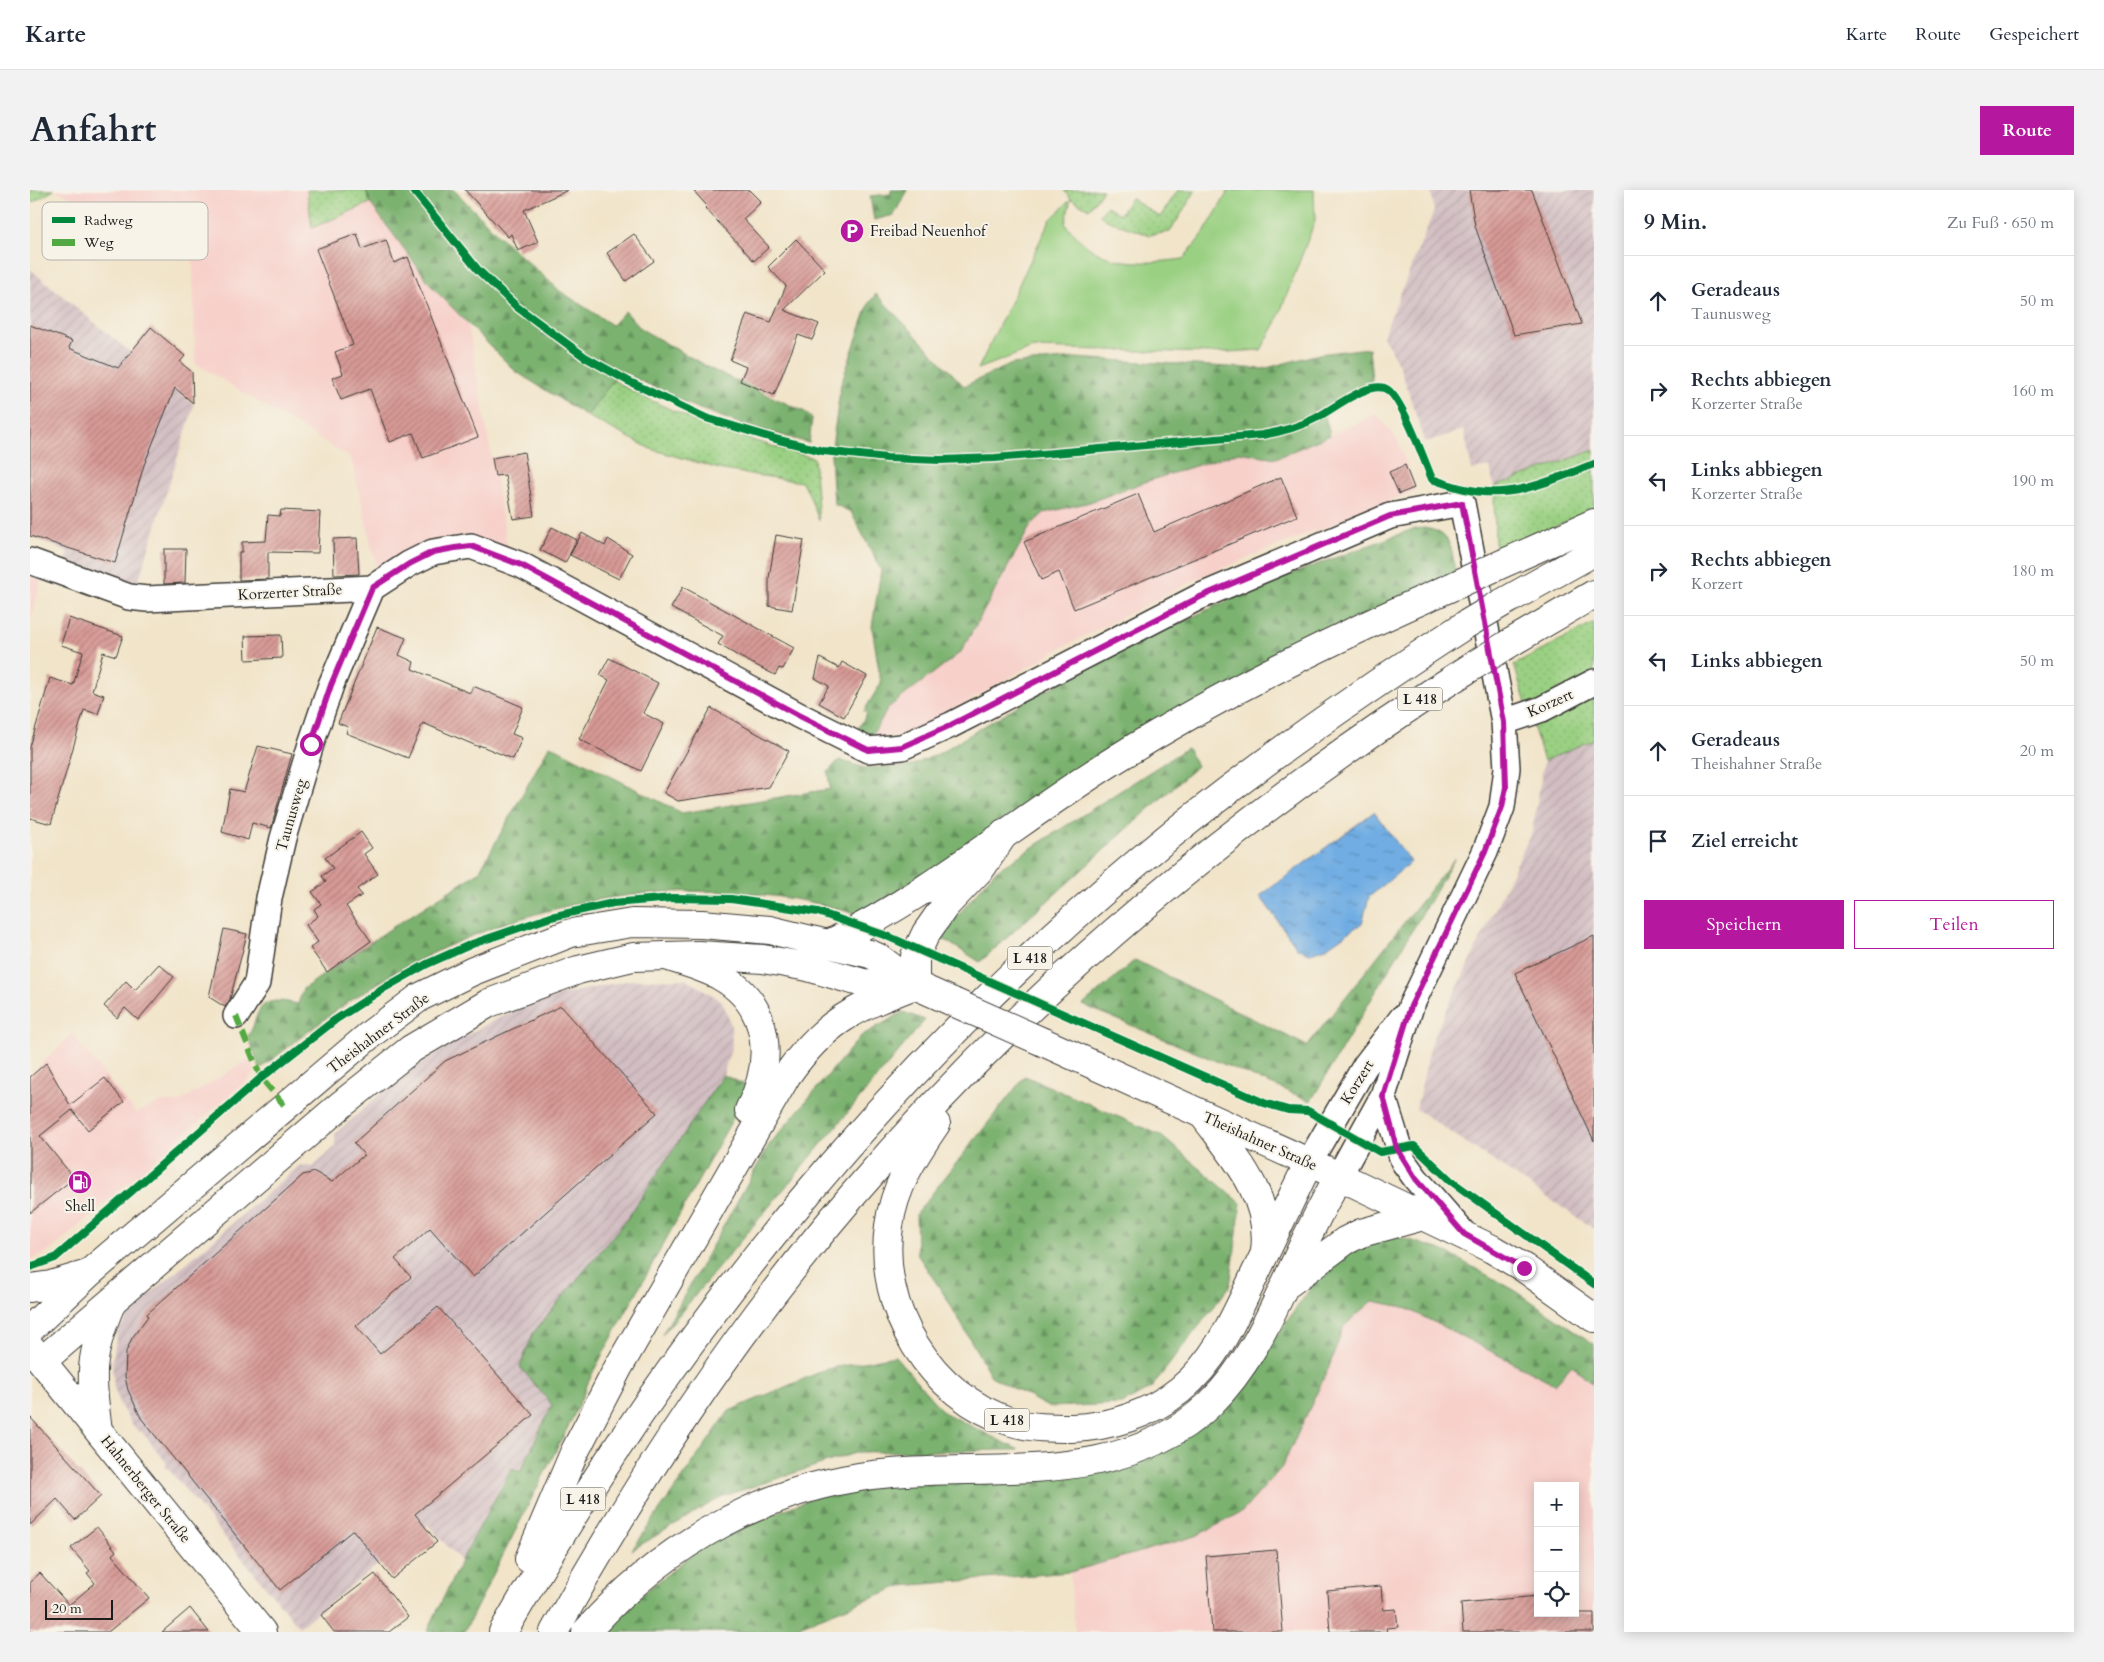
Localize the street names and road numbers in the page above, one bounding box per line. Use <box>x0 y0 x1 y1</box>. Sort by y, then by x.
street label: Korzerter Straße <box>237 579 343 605</box>
street label: Korzert <box>1524 684 1576 722</box>
road number: L 418 <box>1398 688 1442 710</box>
street label: Taunusweg <box>271 776 311 854</box>
road number: L 418 <box>1008 946 1052 970</box>
street label: Theishahner Straße <box>323 988 433 1078</box>
street label: Korzert <box>1336 1056 1378 1108</box>
street label: Theishahner Straße <box>1200 1107 1320 1175</box>
road number: L 418 <box>984 1408 1030 1432</box>
street label: Hahnerberger Straße <box>96 1431 196 1547</box>
road number: L 418 <box>560 1488 606 1510</box>

